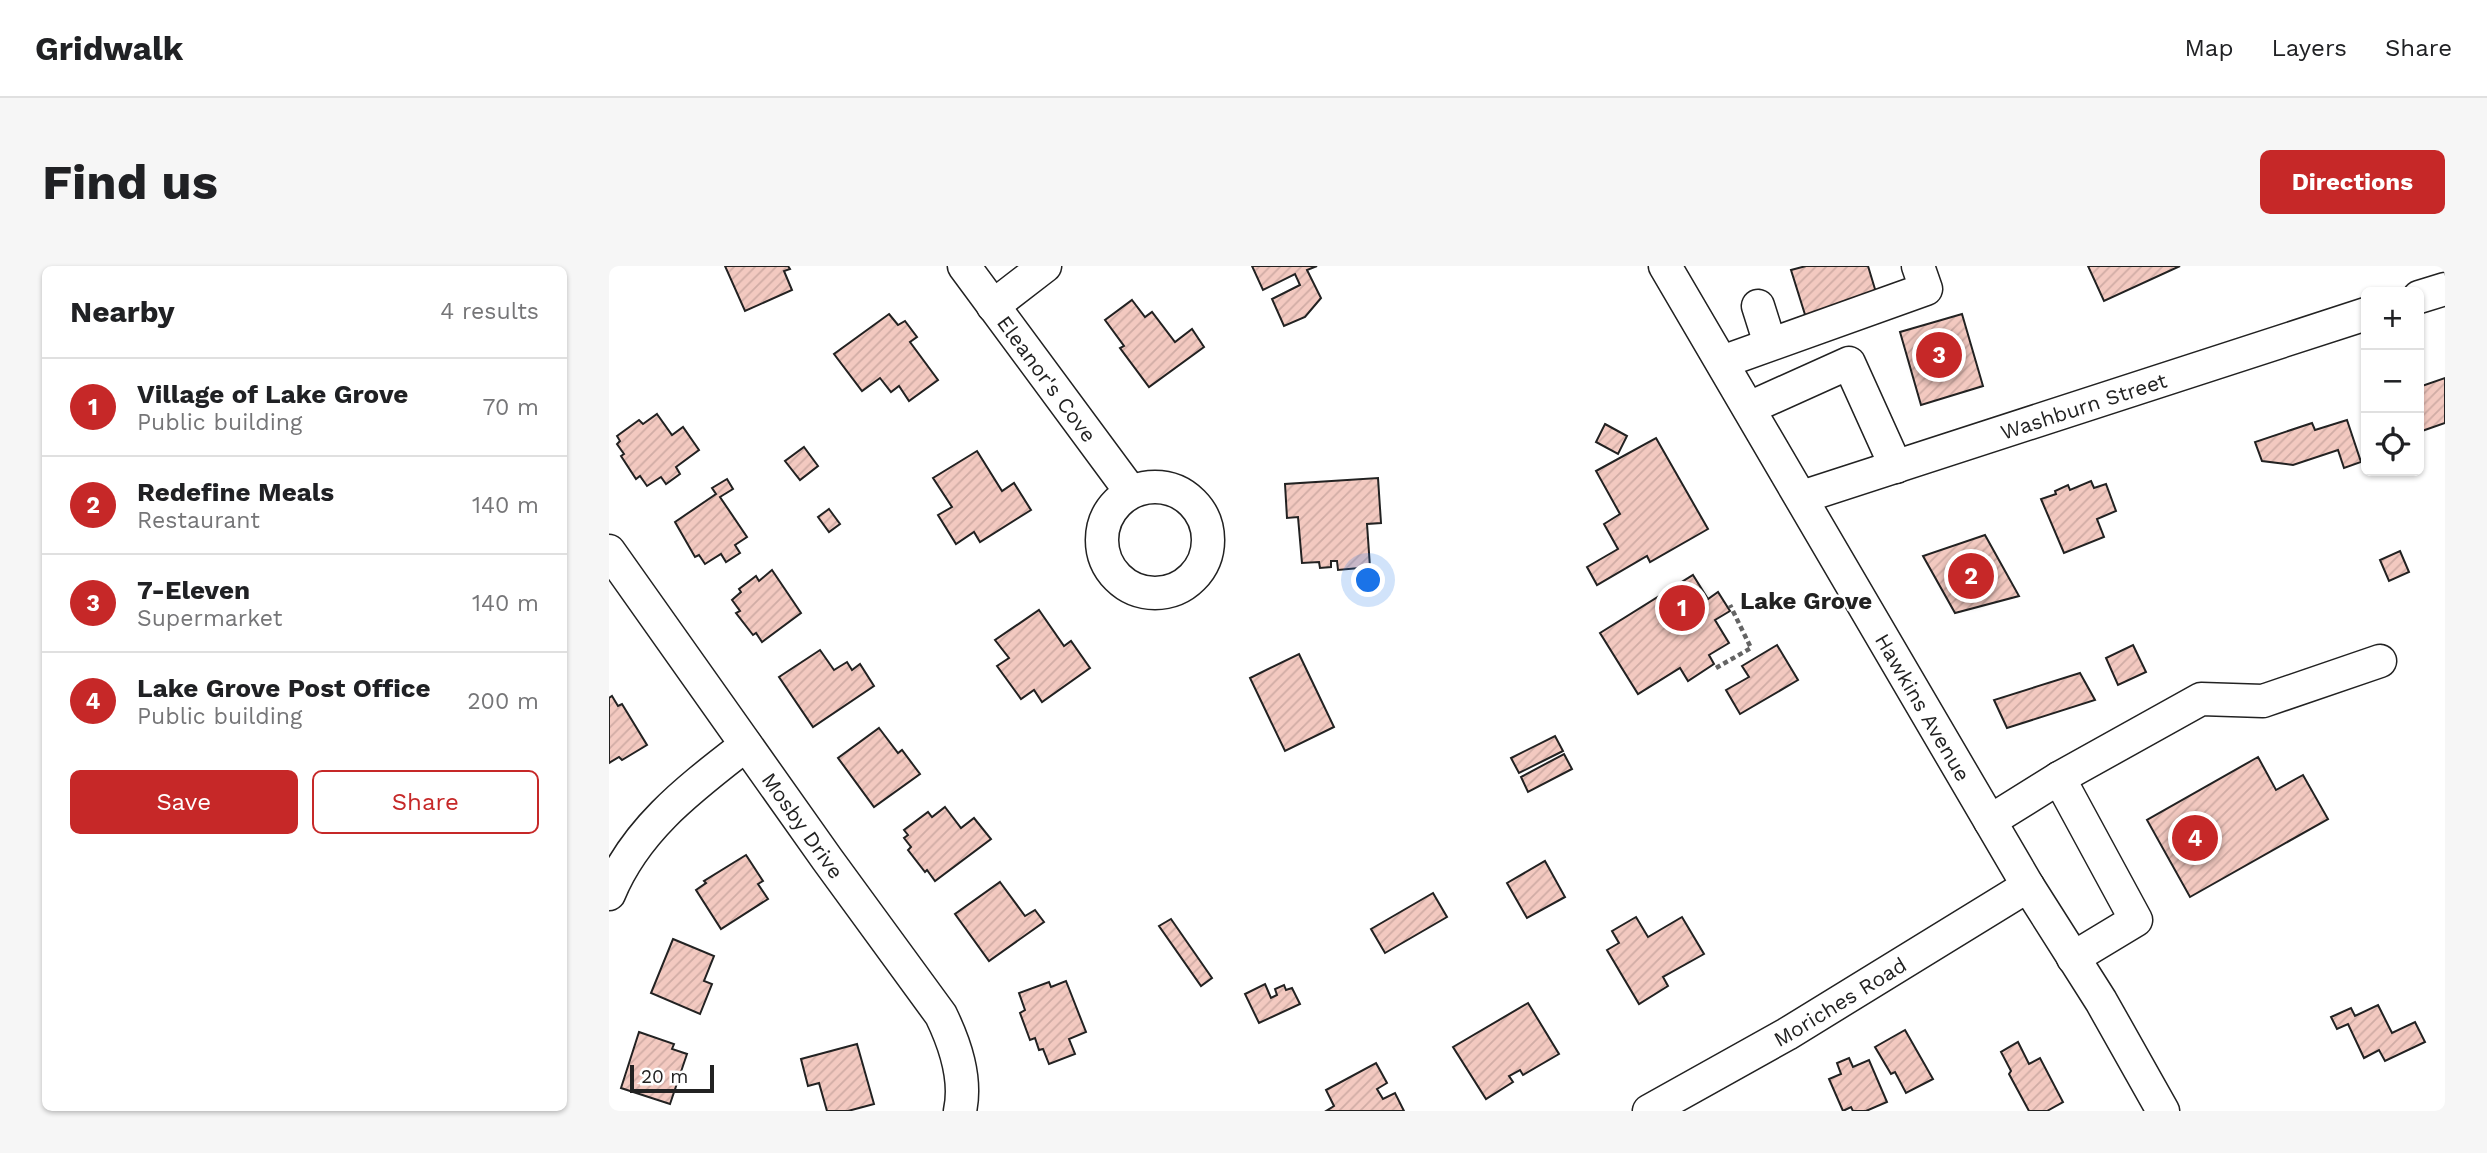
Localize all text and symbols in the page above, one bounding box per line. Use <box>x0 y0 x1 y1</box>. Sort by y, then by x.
text: Gridwalk <box>35 29 183 68</box>
text: Map <box>2185 34 2233 62</box>
text: Layers <box>2271 34 2347 62</box>
text: Share <box>2385 34 2452 62</box>
button: Directions <box>2260 150 2445 214</box>
text: Find us <box>42 153 218 211</box>
map controls <box>2361 287 2424 476</box>
button: + <box>2361 287 2424 350</box>
text: Nearby <box>70 294 175 329</box>
text: 4 results <box>440 298 539 325</box>
street label: Eleanor's Cove <box>992 310 1102 447</box>
pin: 3 <box>1916 329 1962 381</box>
button: − <box>2361 350 2424 413</box>
street label: Washburn Street <box>1997 367 2170 444</box>
text: Village of Lake Grove <box>137 379 408 409</box>
text: 1 <box>88 394 98 421</box>
text: 70 m <box>482 394 539 421</box>
text: Public building <box>137 409 302 436</box>
button: locate <box>2361 413 2424 476</box>
text: Redefine Meals <box>137 477 334 507</box>
text: 2 <box>86 492 100 519</box>
text: 140 m <box>472 492 539 519</box>
text: Restaurant <box>137 507 260 534</box>
pin: 2 <box>1948 550 1994 602</box>
your location <box>1351 563 1385 597</box>
text: 7-Eleven <box>137 575 250 605</box>
pin: 1 <box>1659 582 1705 634</box>
district label: Lake Grove <box>1740 587 1872 615</box>
text: 3 <box>86 590 100 617</box>
text: 140 m <box>472 590 539 617</box>
text: Supermarket <box>137 605 282 632</box>
street label: Hawkins Avenue <box>1870 629 1976 785</box>
text: Lake Grove Post Office <box>137 673 431 703</box>
text: 4 <box>86 688 100 715</box>
text: 200 m <box>467 688 539 715</box>
text: Public building <box>137 703 302 730</box>
street label: Mosby Drive <box>757 767 849 883</box>
button: Save <box>70 770 298 834</box>
button: Share <box>312 770 539 834</box>
pin: 4 <box>2172 812 2218 864</box>
street label: Moriches Road <box>1769 951 1911 1052</box>
scale bar <box>630 1062 714 1094</box>
text: 20 m <box>641 1065 688 1088</box>

